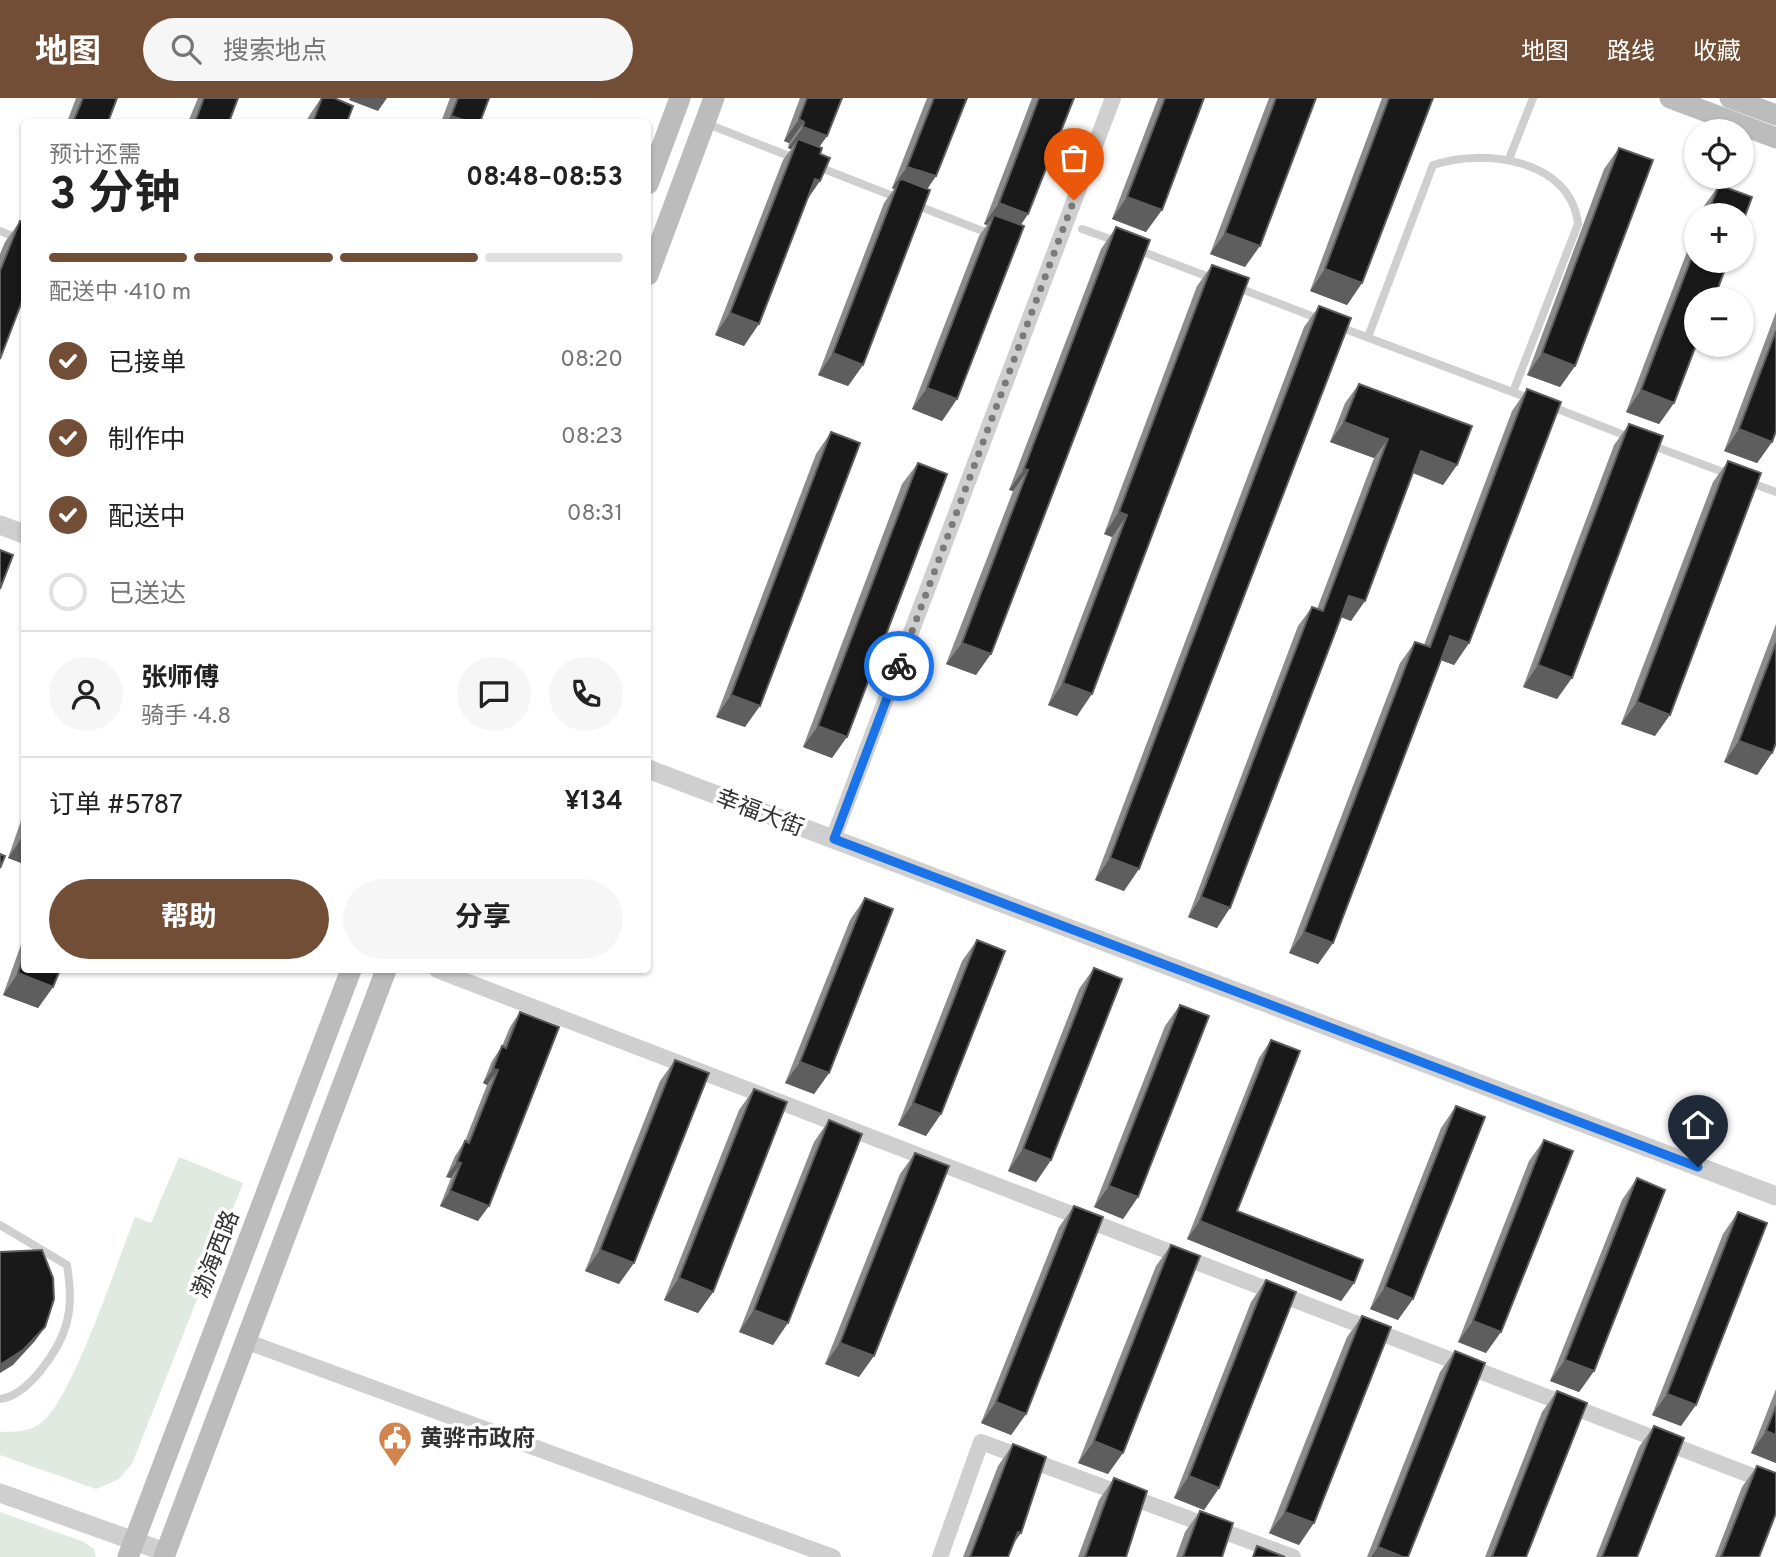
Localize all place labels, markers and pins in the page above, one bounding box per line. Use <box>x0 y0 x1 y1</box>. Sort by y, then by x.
pin <box>1044 128 1104 200</box>
pin <box>1668 1095 1728 1167</box>
public building icon: 黄骅市政府 <box>376 1419 414 1468</box>
place label: 黄骅市政府 <box>420 1425 535 1455</box>

